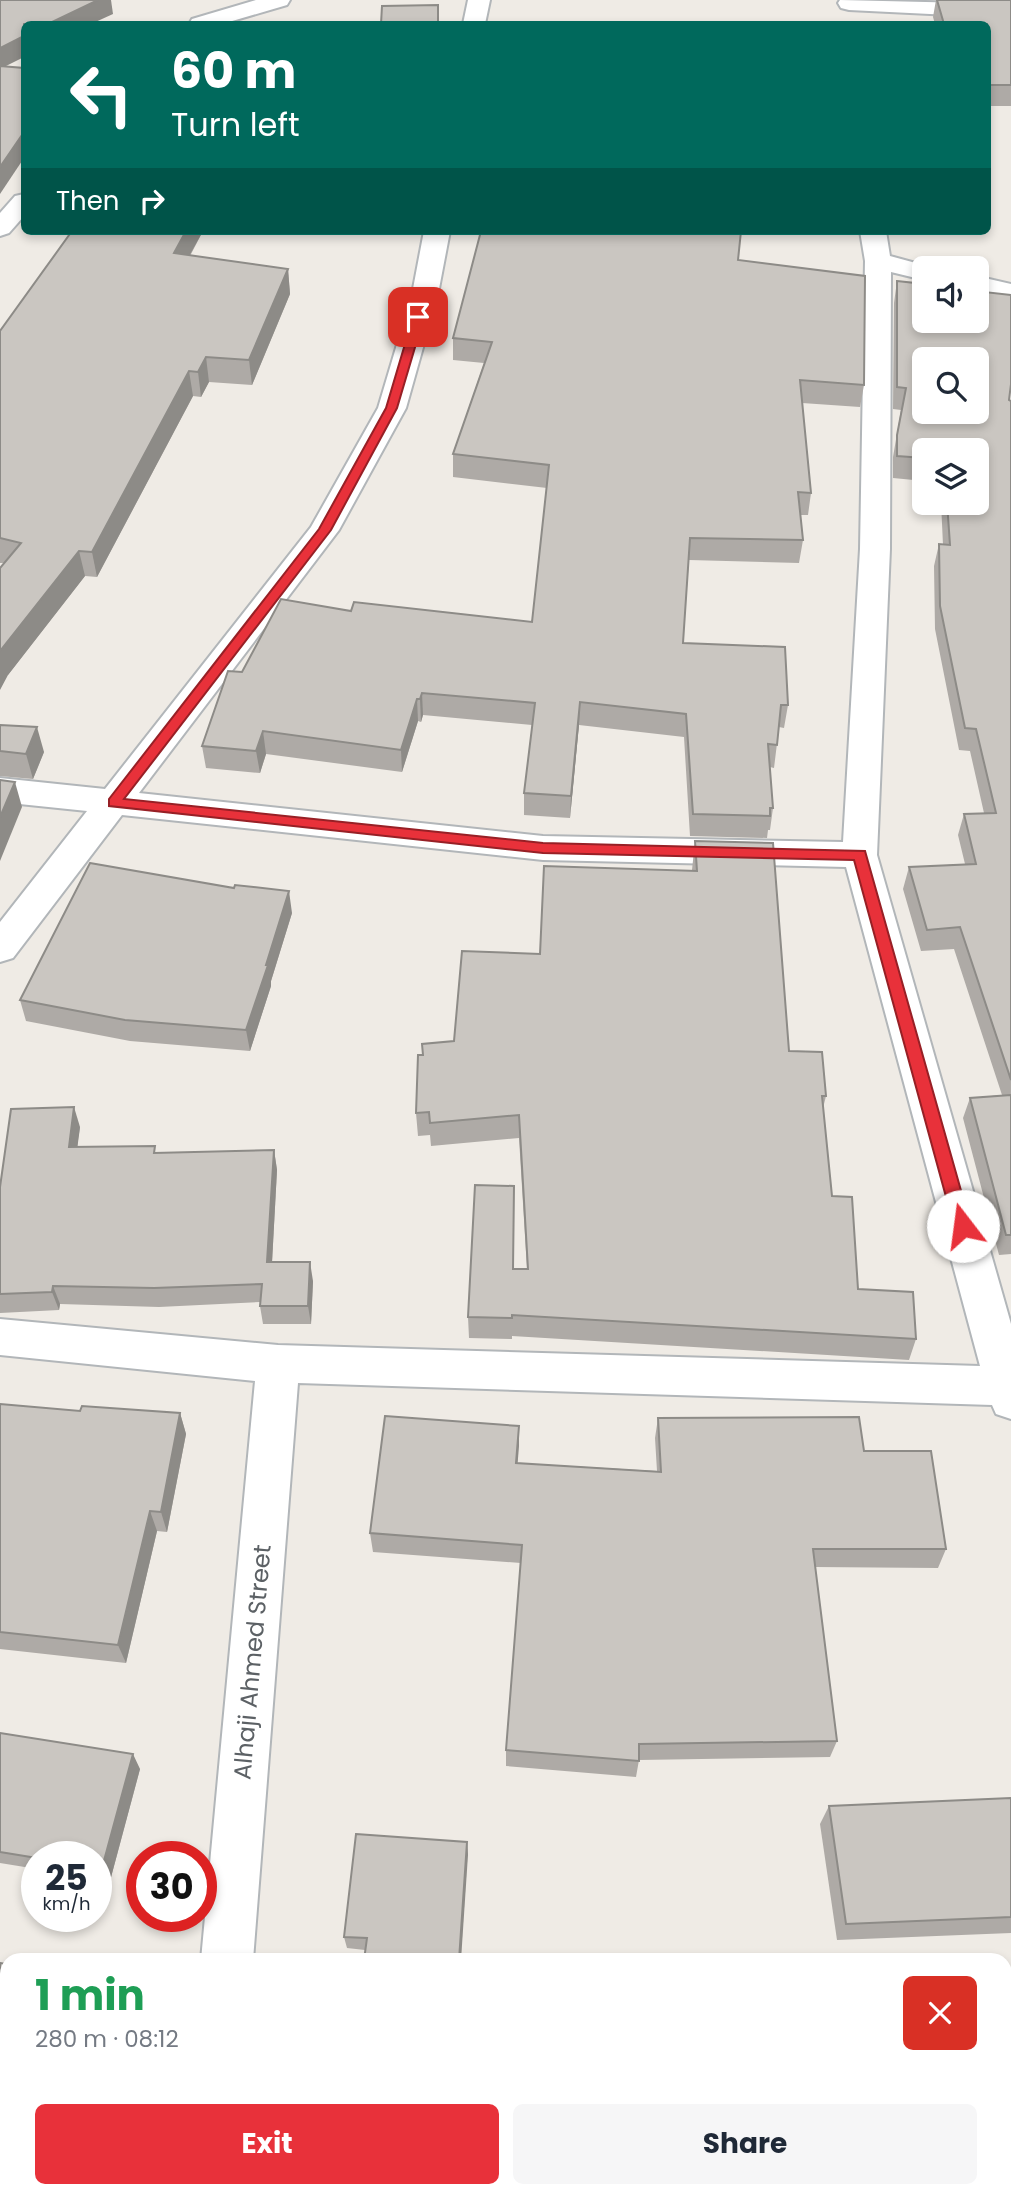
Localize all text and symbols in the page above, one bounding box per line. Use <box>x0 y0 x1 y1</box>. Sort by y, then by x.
text: 60 m <box>171 37 296 105</box>
icon: left <box>56 49 147 140</box>
text: Turn left <box>171 102 300 147</box>
icon: right <box>133 182 171 220</box>
text: Then <box>56 183 119 219</box>
map controls <box>912 256 989 515</box>
button: sound <box>912 256 989 333</box>
pin <box>388 287 448 347</box>
icon: arrive <box>399 298 437 336</box>
button: search <box>912 347 989 424</box>
button: layers <box>912 438 989 515</box>
position arrow <box>926 1189 1000 1263</box>
street label: Alhaji Ahmed Street <box>225 1543 279 1781</box>
speed limit sign: 30 <box>126 1841 217 1932</box>
text: 25 <box>45 1853 88 1902</box>
text: km/h <box>43 1891 90 1916</box>
text: 1 min <box>35 1966 145 2025</box>
button: close <box>903 1976 977 2050</box>
text: 280 m · 08:12 <box>35 2023 179 2055</box>
button: Exit <box>35 2104 499 2184</box>
button: Share <box>513 2104 977 2184</box>

